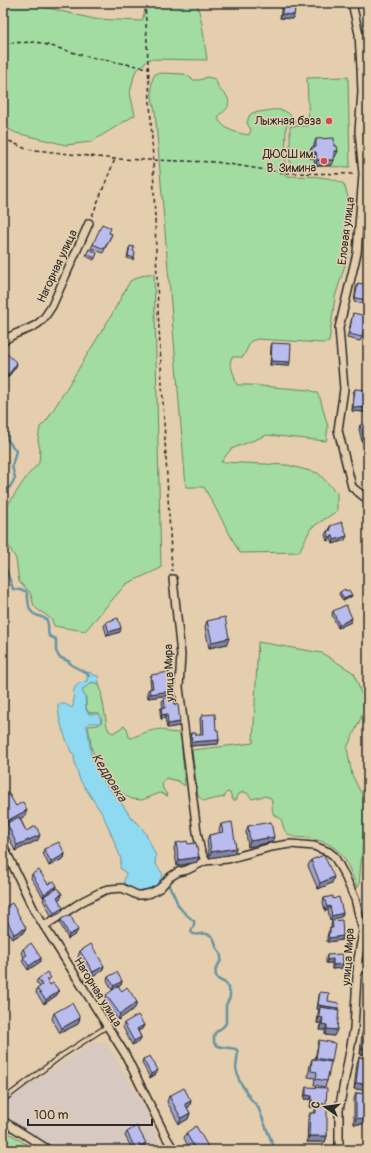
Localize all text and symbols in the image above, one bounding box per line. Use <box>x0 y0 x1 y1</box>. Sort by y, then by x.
place label: Лыжная база <box>254 114 321 129</box>
marker: Лыжная база <box>324 116 334 126</box>
place label: ДЮСШ им. В. Зимина <box>262 147 316 176</box>
marker: ДЮСШ им. В. Зимина <box>319 156 329 166</box>
street label: Еловая улица <box>335 196 358 266</box>
street label: Нагорная улица <box>34 227 81 305</box>
street label: улица Мира <box>161 643 178 703</box>
water label: Кедровка <box>88 750 131 805</box>
street label: улица Мира <box>339 927 358 987</box>
street label: Нагорная улица <box>70 955 125 1030</box>
north arrow <box>305 1087 345 1127</box>
text: С <box>309 1100 323 1110</box>
scale bar <box>28 1101 152 1127</box>
text: 100 m <box>34 1108 69 1123</box>

